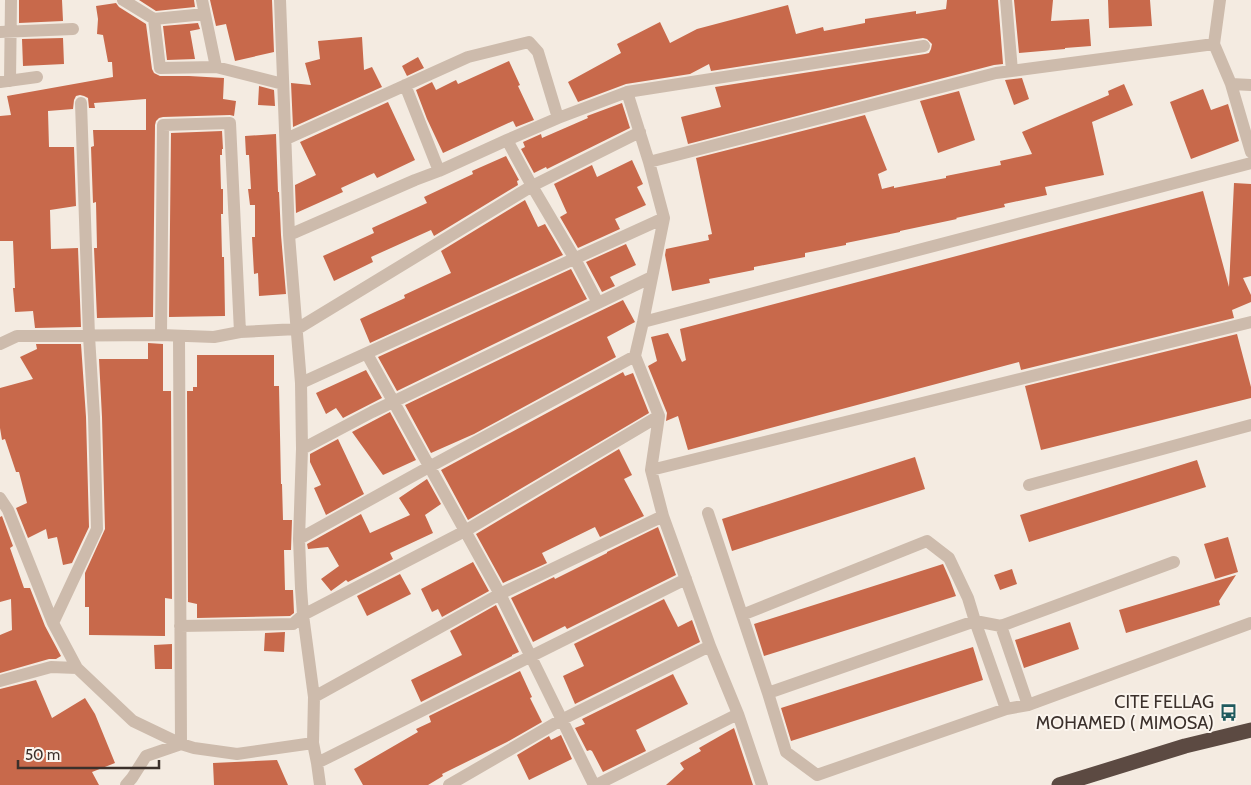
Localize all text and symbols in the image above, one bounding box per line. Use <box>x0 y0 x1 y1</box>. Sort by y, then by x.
place label: CITE FELLAG MOHAMED ( MIMOSA) <box>1036 691 1214 734</box>
bus stop icon: CITE FELLAG MOHAMED ( MIMOSA) <box>1218 702 1238 722</box>
scale bar <box>18 738 159 770</box>
text: 50 m <box>25 746 60 764</box>

